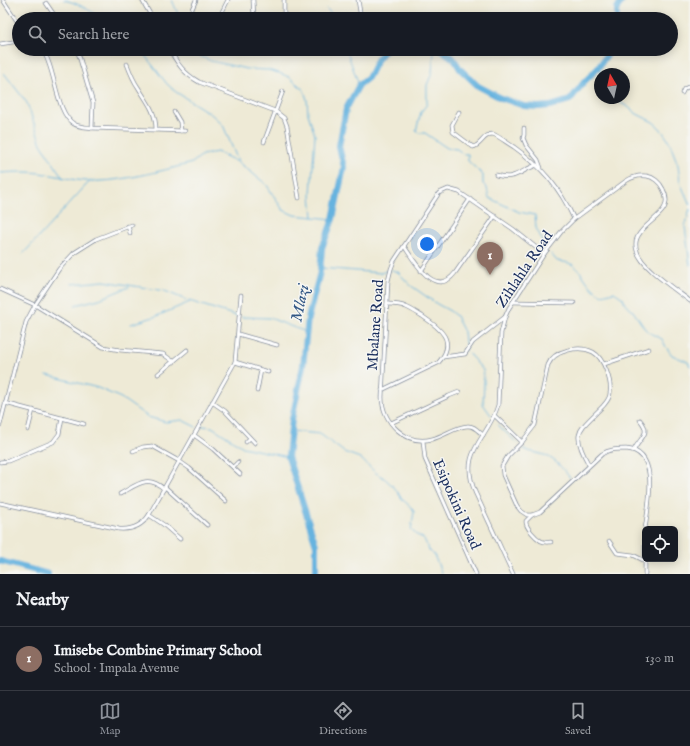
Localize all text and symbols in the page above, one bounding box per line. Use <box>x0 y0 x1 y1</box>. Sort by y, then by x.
search box <box>12 12 678 56</box>
icon: search <box>26 23 48 45</box>
text: Search here <box>58 25 129 44</box>
north arrow <box>594 68 630 104</box>
street label: Zihlahla Road <box>492 226 558 311</box>
your location <box>417 234 437 254</box>
pin: 1 <box>477 242 503 275</box>
street label: Mbalane Road <box>363 278 388 371</box>
water label: Mlazi <box>287 282 315 324</box>
street label: Esipokini Road <box>428 456 485 553</box>
map controls <box>642 526 678 562</box>
button: locate <box>642 526 678 562</box>
text: Nearby <box>16 590 69 611</box>
text: Imisebe Combine Primary School <box>54 641 262 660</box>
text: 1 <box>27 650 31 667</box>
text: 130 m <box>645 650 674 667</box>
text: School · Impala Avenue <box>54 660 179 677</box>
tab: Map <box>99 700 121 738</box>
tab: Directions <box>319 700 367 738</box>
tab: Saved <box>565 700 591 738</box>

